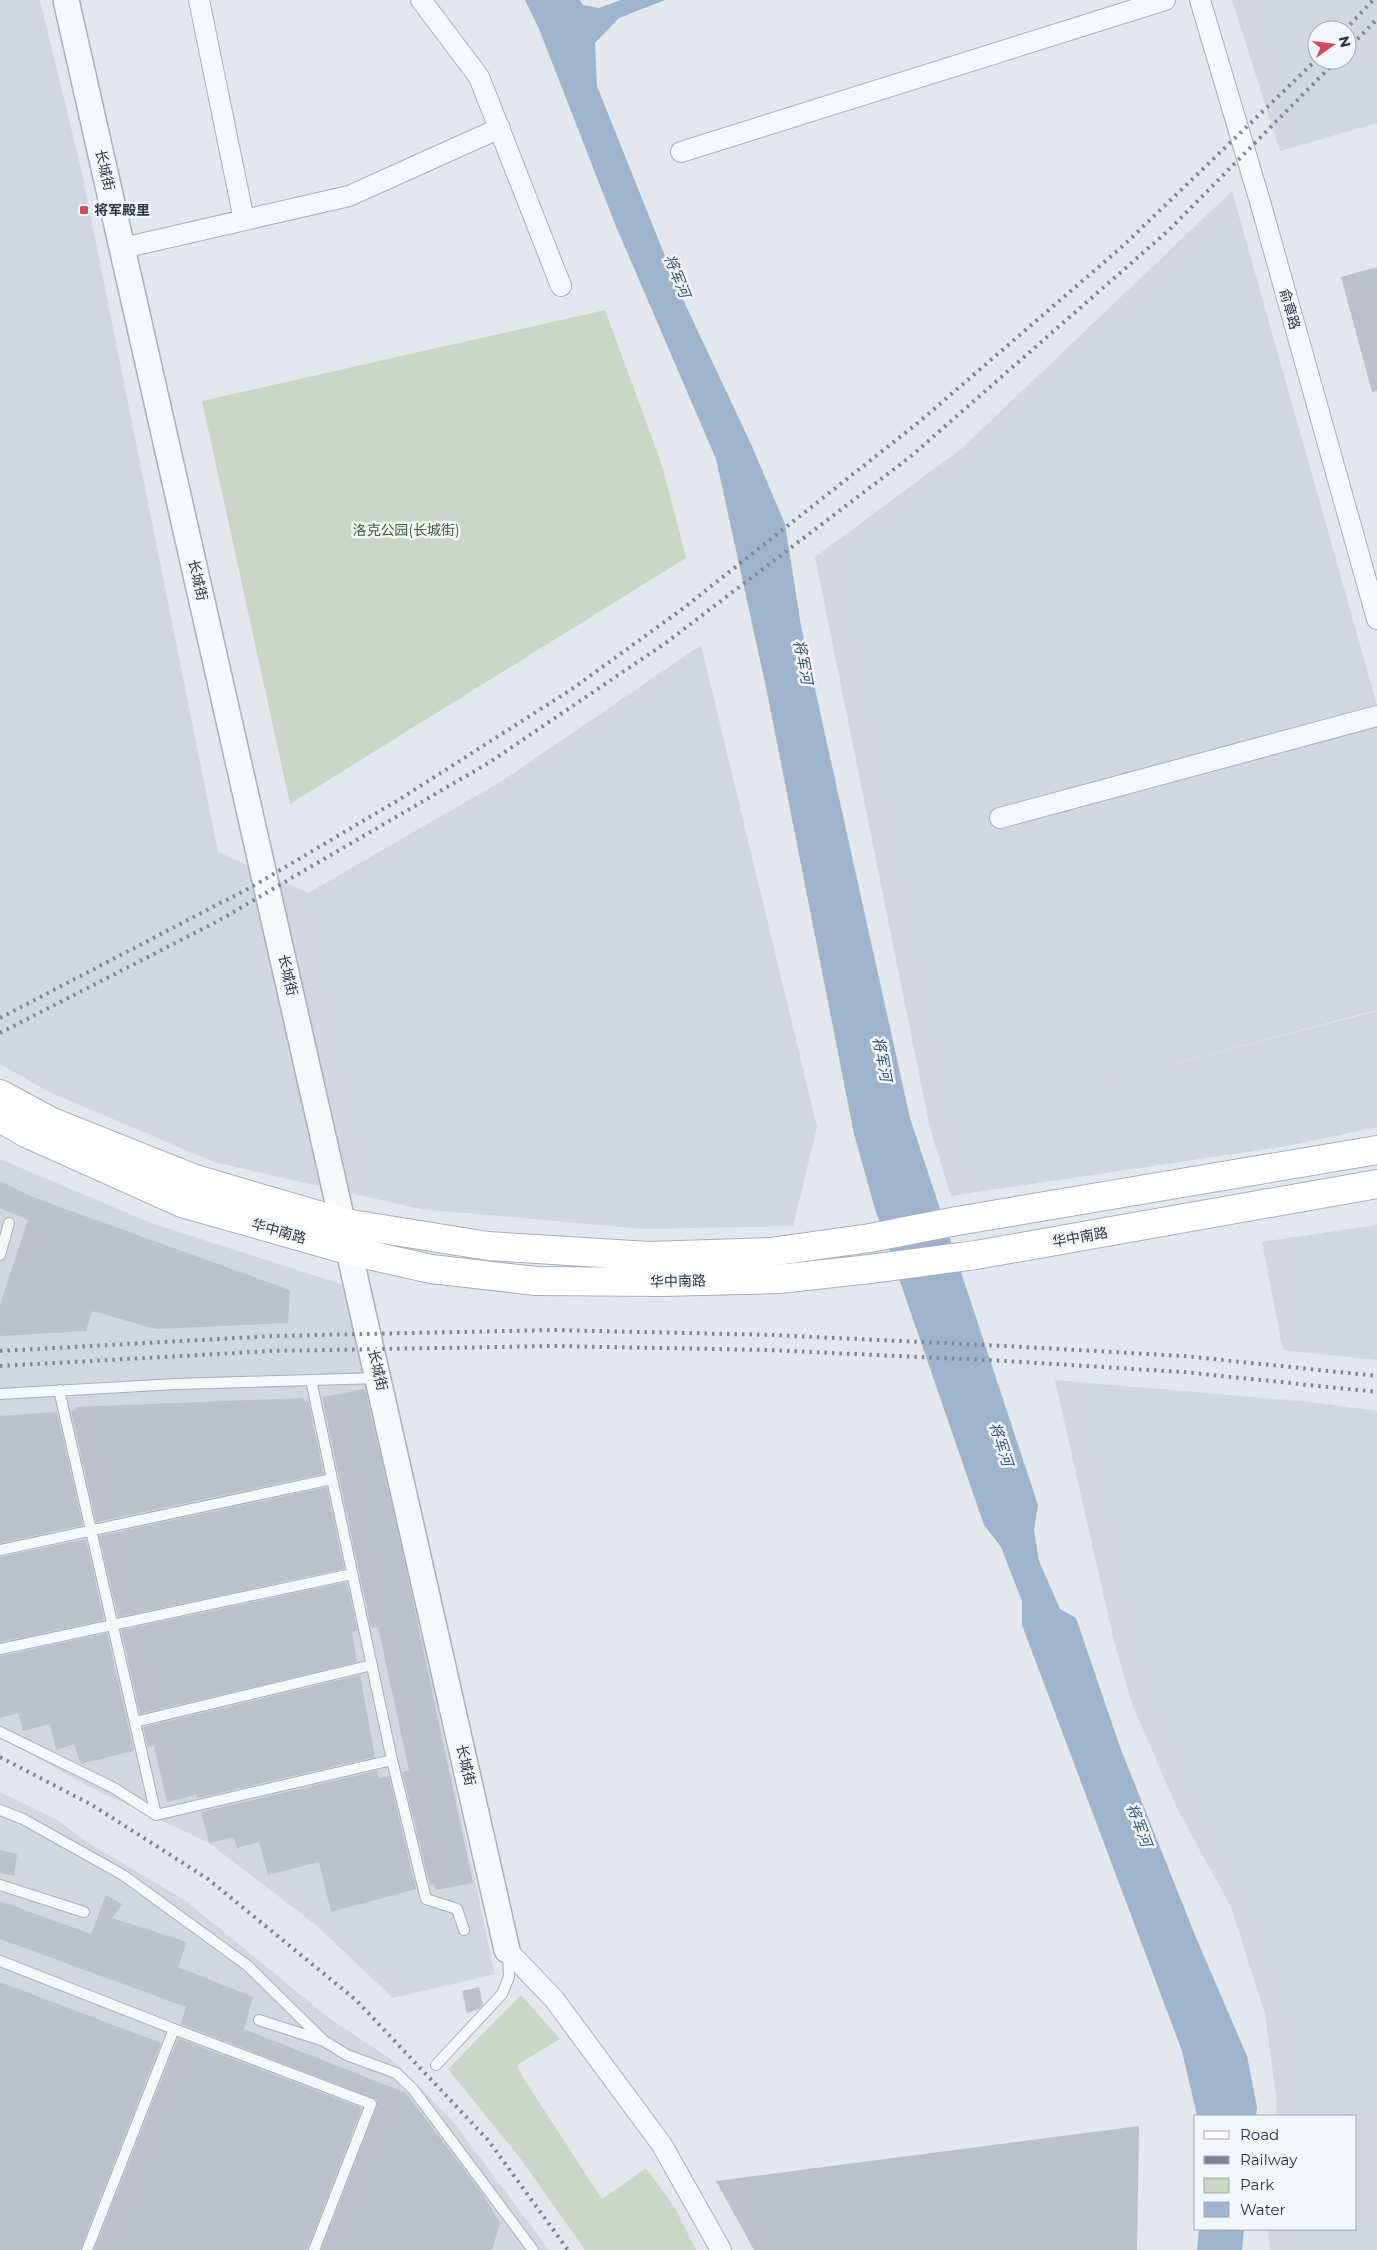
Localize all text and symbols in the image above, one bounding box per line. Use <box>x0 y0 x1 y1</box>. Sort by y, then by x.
north arrow <box>1307 20 1357 70</box>
text: N <box>1335 34 1355 50</box>
street label: 长城街 <box>92 148 118 192</box>
place label: 将军殿里 <box>94 201 150 219</box>
marker: 将军殿里 <box>78 204 90 216</box>
water label: 将军河 <box>660 251 696 303</box>
street label: 俞章路 <box>1276 286 1304 332</box>
park label: 洛克公园(长城街) <box>352 521 460 539</box>
street label: 长城街 <box>185 558 211 602</box>
water label: 将军河 <box>790 638 818 689</box>
street label: 长城街 <box>275 953 301 997</box>
water label: 将军河 <box>869 1035 897 1086</box>
street label: 华中南路 <box>250 1215 308 1247</box>
street label: 华中南路 <box>1051 1223 1109 1251</box>
street label: 华中南路 <box>650 1272 706 1290</box>
street label: 长城街 <box>365 1348 391 1392</box>
water label: 将军河 <box>985 1420 1018 1471</box>
street label: 长城街 <box>453 1743 479 1787</box>
water label: 将军河 <box>1123 1800 1157 1852</box>
legend <box>1194 2115 1357 2230</box>
text: Road <box>1240 2125 1279 2144</box>
text: Railway <box>1240 2150 1298 2169</box>
text: Park <box>1240 2175 1274 2194</box>
text: Water <box>1240 2200 1286 2219</box>

